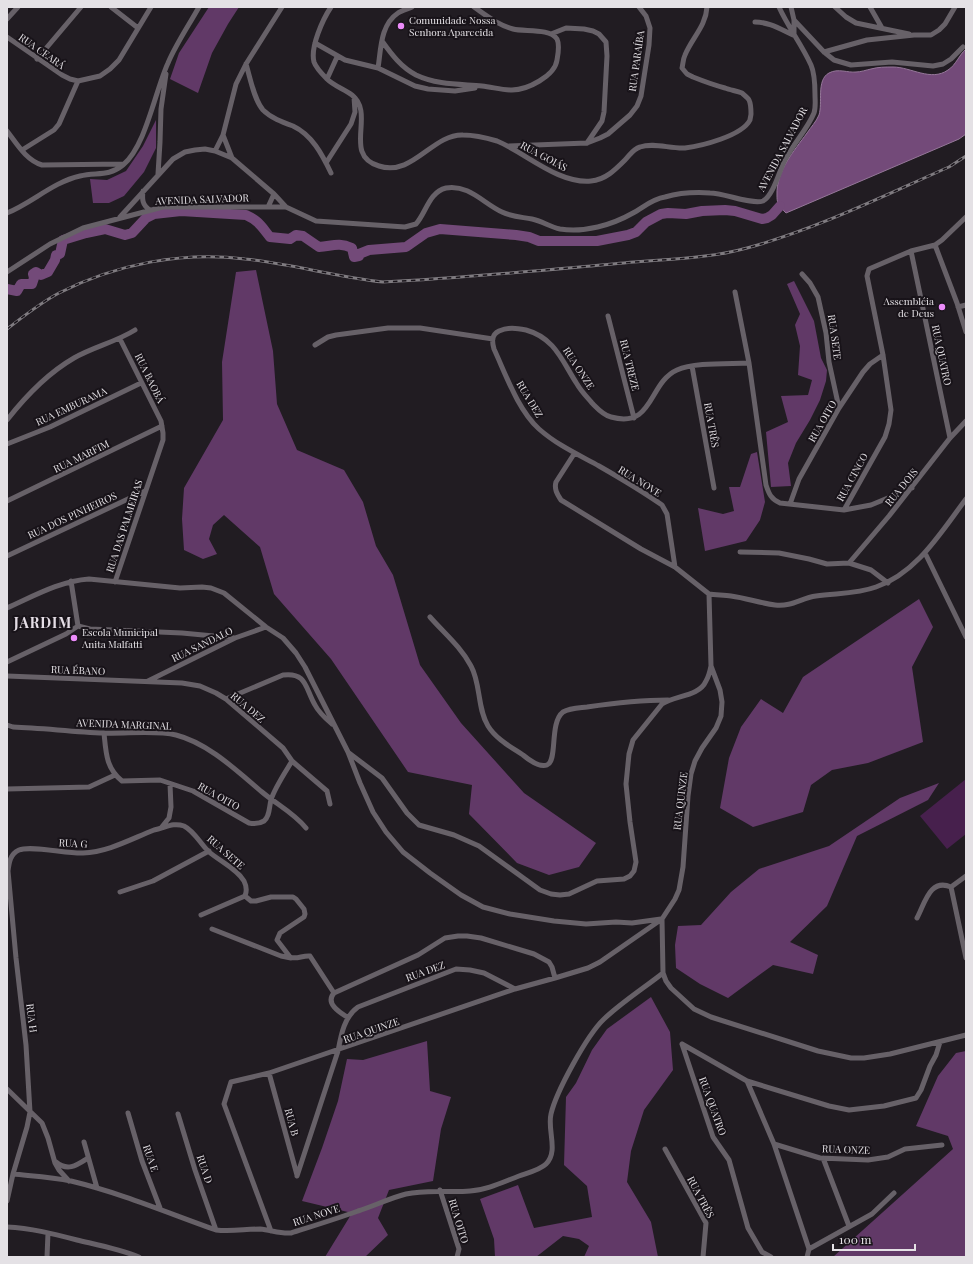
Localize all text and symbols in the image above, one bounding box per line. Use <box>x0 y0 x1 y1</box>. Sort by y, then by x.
place label: Comunidade Nossa Senhora Aparecida <box>409 13 495 39</box>
marker: Comunidade Nossa Senhora Aparecida <box>396 21 406 31</box>
street label: RUA PARAÍBA <box>625 29 647 93</box>
street label: RUA CEARÁ <box>16 30 69 73</box>
street label: AVENIDA SALVADOR <box>753 104 810 195</box>
street label: RUA GOIÁS <box>518 138 570 174</box>
street label: AVENIDA SALVADOR <box>154 190 250 208</box>
place label: Assembléia de Deus <box>883 294 934 320</box>
marker: Assembléia de Deus <box>937 302 947 312</box>
street label: RUA SETE <box>825 313 845 361</box>
street label: RUA QUATRO <box>929 323 955 387</box>
street label: RUA TREZE <box>617 338 643 392</box>
street label: RUA ONZE <box>560 344 598 392</box>
street label: RUA BAOBÁ <box>132 351 168 406</box>
street label: RUA DEZ <box>513 378 547 420</box>
street label: RUA EMBURAMA <box>33 383 110 429</box>
street label: RUA OITO <box>804 398 840 444</box>
street label: RUA TRÊS <box>701 401 723 449</box>
street label: RUA MARFIM <box>51 436 112 476</box>
street label: RUA CINCO <box>833 450 871 504</box>
street label: RUA NOVE <box>616 462 664 500</box>
street label: RUA DOIS <box>881 465 921 509</box>
street label: RUA DAS PALMEIRAS <box>102 478 146 574</box>
street label: RUA DOS PINHEIROS <box>25 488 119 542</box>
district label: JARDIM <box>13 613 72 632</box>
street label: RUA SANDALO <box>169 623 235 665</box>
place label: Escola Municipal Anita Malfatti <box>81 625 158 651</box>
marker: Escola Municipal Anita Malfatti <box>69 633 79 643</box>
street label: RUA ÉBANO <box>51 662 105 678</box>
street label: RUA DEZ <box>228 688 268 726</box>
street label: AVENIDA MARGINAL <box>75 715 172 733</box>
street label: RUA QUINZE <box>669 771 691 831</box>
street label: RUA OITO <box>195 779 243 813</box>
street label: RUA SETE <box>204 832 248 872</box>
street label: RUA G <box>58 835 88 851</box>
street label: RUA DEZ <box>403 957 447 985</box>
street label: RUA H <box>23 1003 41 1034</box>
street label: RUA QUINZE <box>341 1014 401 1046</box>
street label: RUA QUATRO <box>696 1075 730 1137</box>
street label: RUA B <box>282 1107 302 1137</box>
street label: RUA ONZE <box>822 1141 870 1157</box>
street label: RUA E <box>140 1143 162 1173</box>
street label: RUA D <box>194 1153 216 1185</box>
street label: RUA TRÊS <box>684 1174 718 1220</box>
street label: RUA OITO <box>446 1197 472 1245</box>
street label: RUA NOVE <box>291 1201 341 1229</box>
scale bar <box>833 1226 915 1252</box>
text: 100 m <box>839 1231 872 1247</box>

